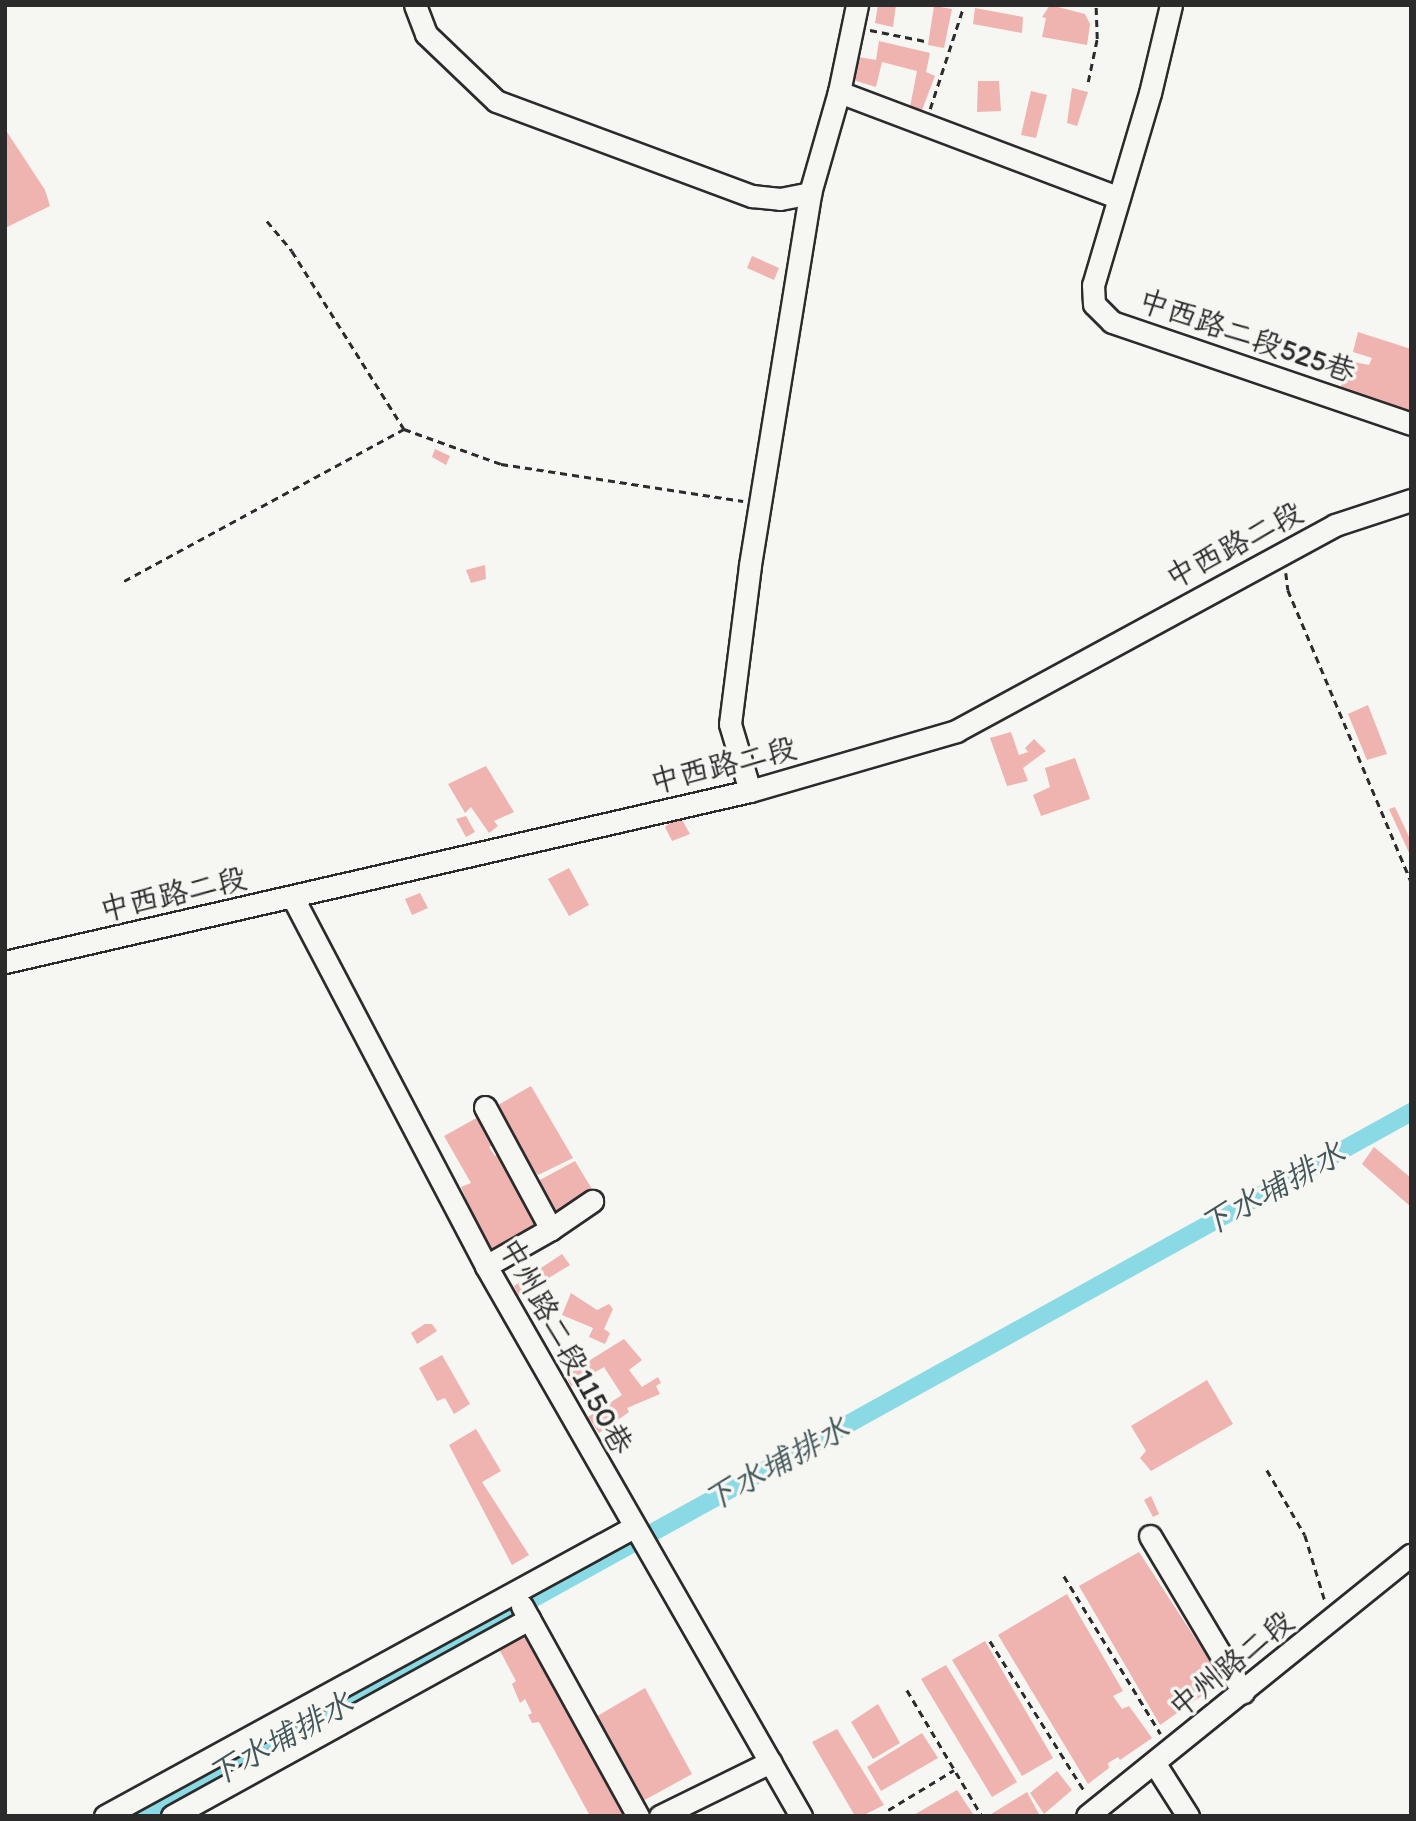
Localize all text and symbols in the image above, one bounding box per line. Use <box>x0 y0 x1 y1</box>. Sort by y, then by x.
street label: 中西路二段525巷 <box>1134 282 1360 390</box>
street label: 中西路二段 <box>1159 494 1309 596</box>
street label: 中西路二段 <box>646 729 800 801</box>
street label: 中西路二段 <box>96 860 250 928</box>
water label: 下水埔排水 <box>1193 1133 1351 1245</box>
street label: 中州路二段1150巷 <box>492 1231 640 1461</box>
water label: 下水埔排水 <box>697 1408 855 1520</box>
street label: 中州路二段 <box>1161 1603 1301 1725</box>
water label: 下水埔排水 <box>201 1683 359 1795</box>

